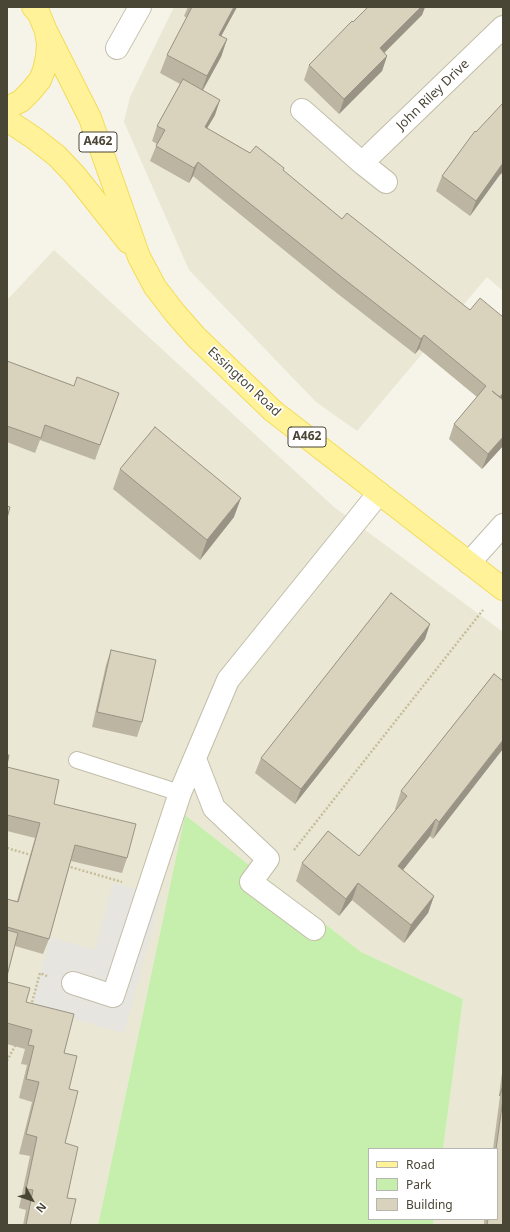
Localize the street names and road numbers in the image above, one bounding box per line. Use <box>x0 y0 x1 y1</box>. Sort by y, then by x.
street label: John Riley Drive <box>393 56 473 134</box>
road number: A462 <box>79 132 117 152</box>
street label: Essington Road <box>204 344 284 420</box>
road number: A462 <box>288 427 326 447</box>

